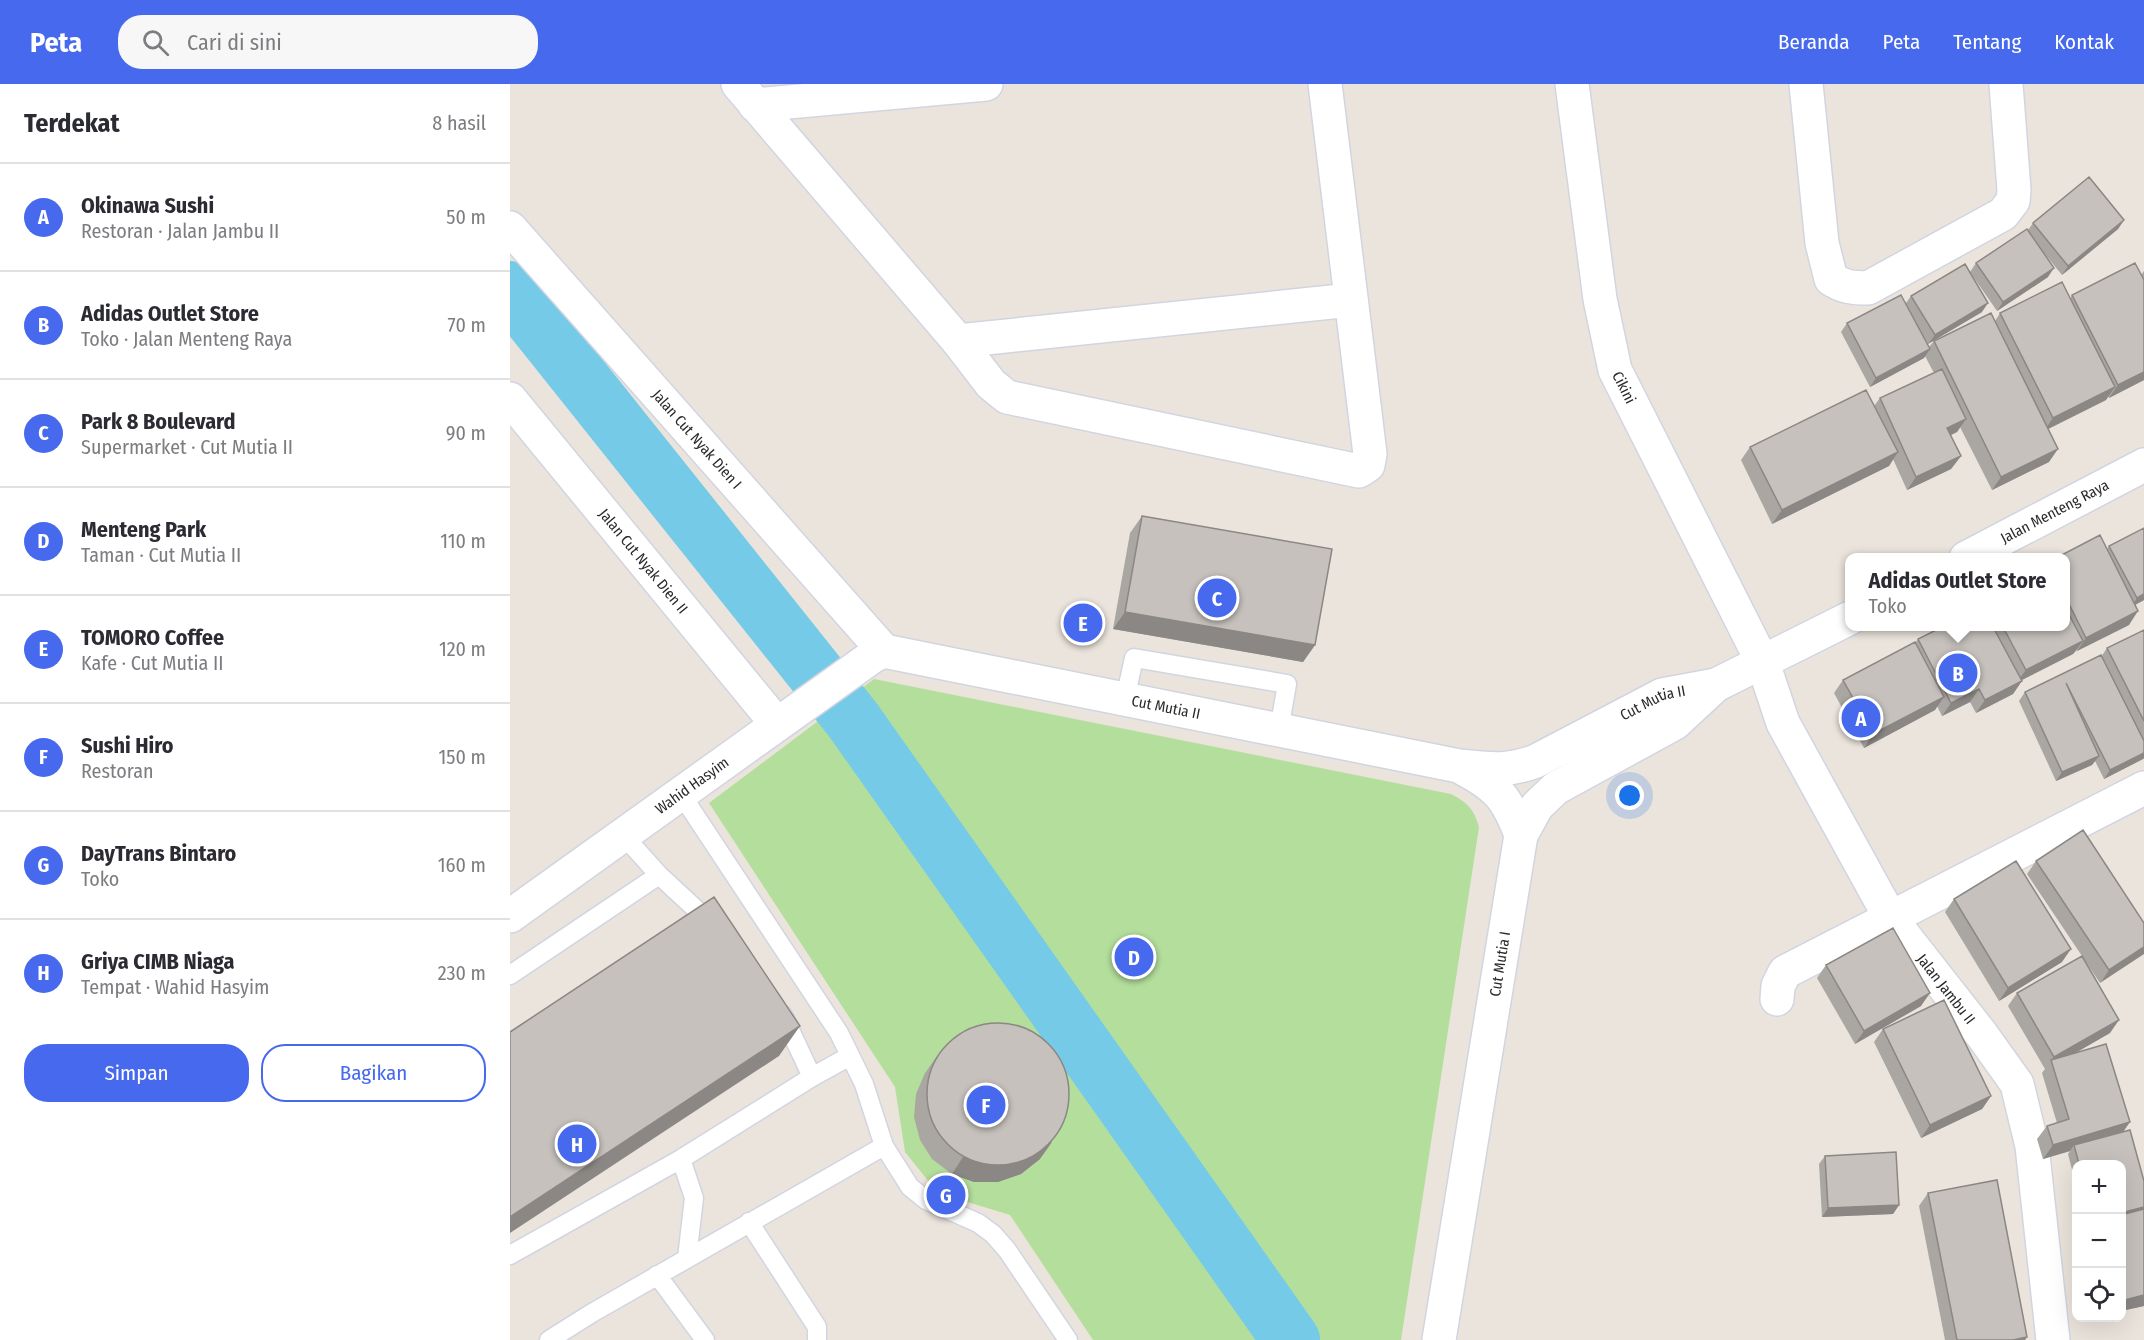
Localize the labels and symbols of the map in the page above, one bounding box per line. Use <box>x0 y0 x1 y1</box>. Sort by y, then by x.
street label: Cikini <box>1608 368 1640 407</box>
street label: Jalan Cut Nyak Dien I <box>648 386 745 493</box>
street label: Jalan Menteng Raya <box>1997 476 2112 547</box>
street label: Jalan Cut Nyak Dien II <box>595 505 692 617</box>
pin: C <box>1198 576 1236 620</box>
pin: E <box>1064 600 1102 646</box>
pin: B <box>1938 650 1978 696</box>
street label: Cut Mutia II <box>1617 682 1687 724</box>
street label: Cut Mutia II <box>1130 692 1202 723</box>
pin: A <box>1842 696 1880 740</box>
street label: Wahid Hasyim <box>652 753 732 818</box>
your location <box>1615 781 1644 810</box>
street label: Cut Mutia I <box>1486 930 1514 998</box>
pin: D <box>1114 934 1154 980</box>
street label: Jalan Jambu II <box>1913 950 1979 1028</box>
pin: F <box>966 1082 1006 1128</box>
pin: H <box>558 1122 596 1166</box>
pin: G <box>926 1172 966 1218</box>

